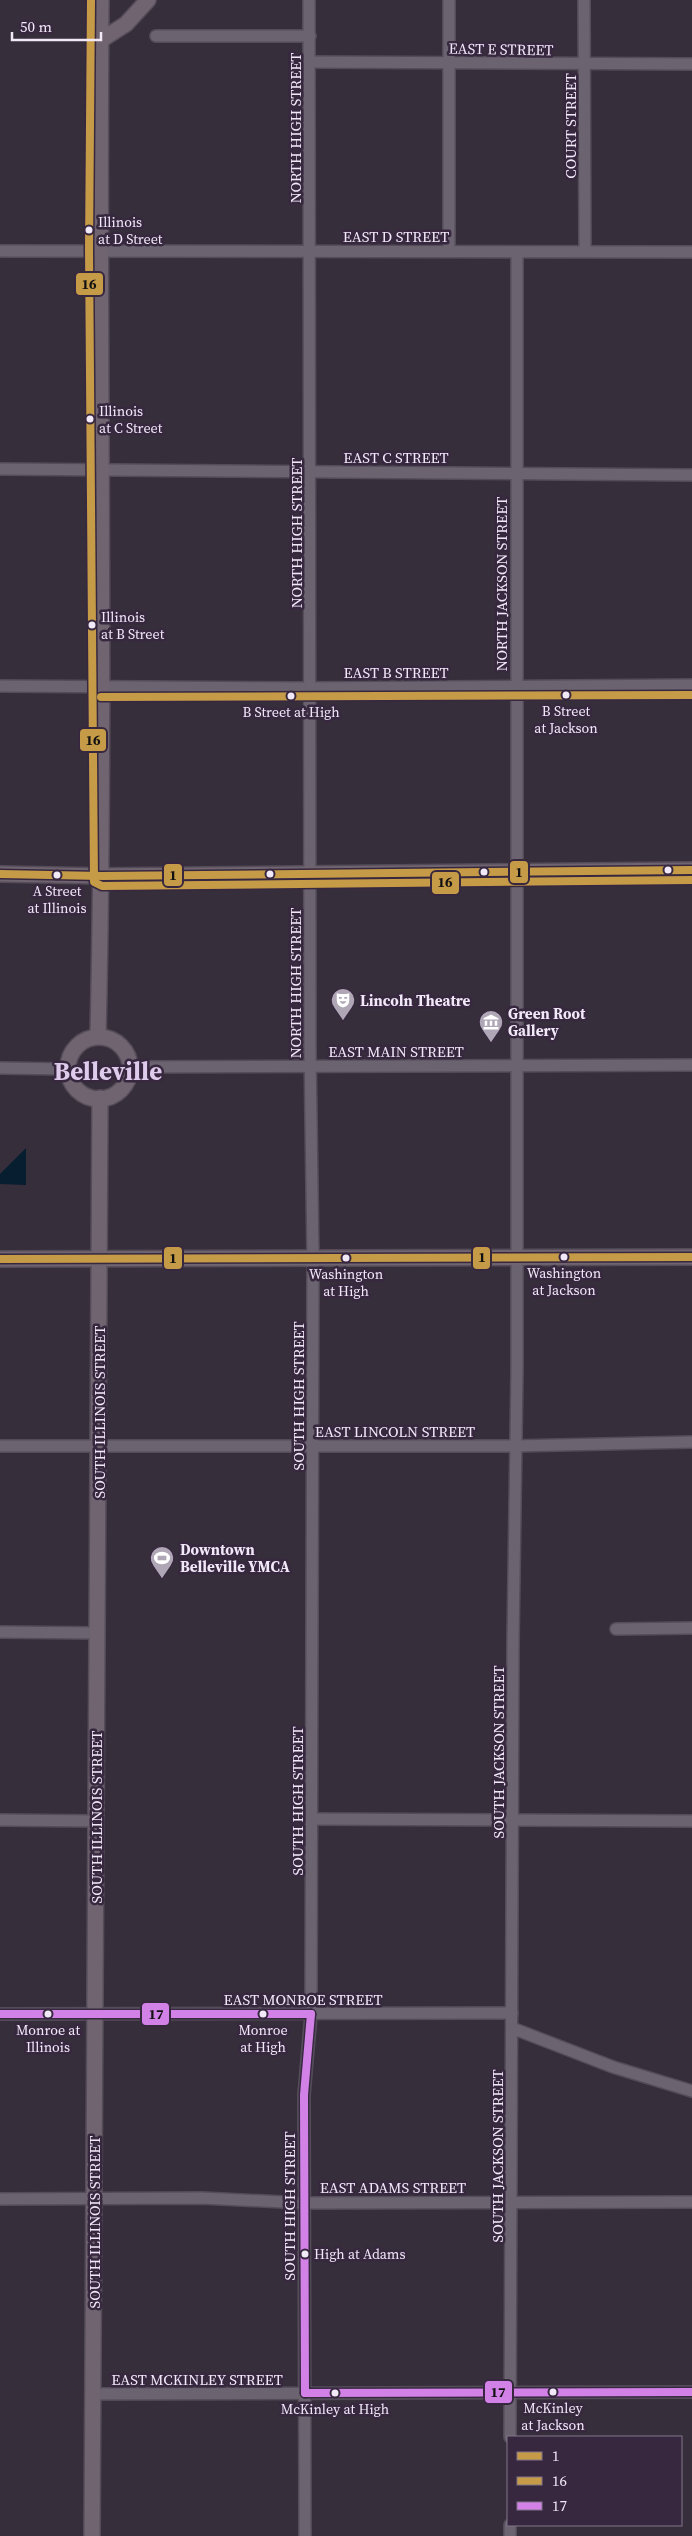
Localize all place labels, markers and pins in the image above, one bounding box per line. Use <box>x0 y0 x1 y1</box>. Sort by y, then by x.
place label: Illinois at D Street <box>98 212 163 249</box>
marker: Illinois at D Street <box>84 225 94 235</box>
place label: Illinois at C Street <box>99 401 163 438</box>
marker: Illinois at C Street <box>85 414 95 424</box>
place label: Illinois at B Street <box>101 607 165 644</box>
marker: Illinois at B Street <box>87 620 97 630</box>
marker: B Street at Jackson <box>561 690 571 700</box>
marker: B Street at High <box>286 691 296 701</box>
place label: B Street at Jackson <box>534 701 598 738</box>
place label: B Street at High <box>242 702 340 722</box>
unlabelled marker <box>663 865 673 875</box>
unlabelled marker <box>479 867 489 877</box>
unlabelled marker <box>265 869 275 879</box>
marker: A Street at Illinois <box>52 870 62 880</box>
place label: A Street at Illinois <box>27 881 87 918</box>
theatre icon: Lincoln Theatre <box>330 987 356 1021</box>
place label: Lincoln Theatre <box>360 990 470 1011</box>
place label: Green Root Gallery <box>508 1003 586 1041</box>
museum icon: Green Root Gallery <box>478 1009 504 1043</box>
marker: Washington at Jackson <box>559 1252 569 1262</box>
marker: Washington at High <box>341 1253 351 1263</box>
place label: Washington at Jackson <box>527 1263 602 1300</box>
place label: Washington at High <box>309 1264 384 1301</box>
place label: Downtown Belleville YMCA <box>180 1539 290 1577</box>
sports icon: Downtown Belleville YMCA <box>149 1545 175 1579</box>
marker: Monroe at Illinois <box>43 2009 53 2019</box>
marker: Monroe at High <box>258 2009 268 2019</box>
place label: Monroe at Illinois <box>16 2020 80 2057</box>
place label: Monroe at High <box>238 2020 288 2057</box>
place label: High at Adams <box>314 2244 406 2264</box>
marker: High at Adams <box>300 2249 310 2259</box>
marker: McKinley at Jackson <box>548 2387 558 2397</box>
marker: McKinley at High <box>330 2388 340 2398</box>
place label: McKinley at Jackson <box>521 2398 585 2435</box>
place label: McKinley at High <box>281 2399 389 2419</box>

